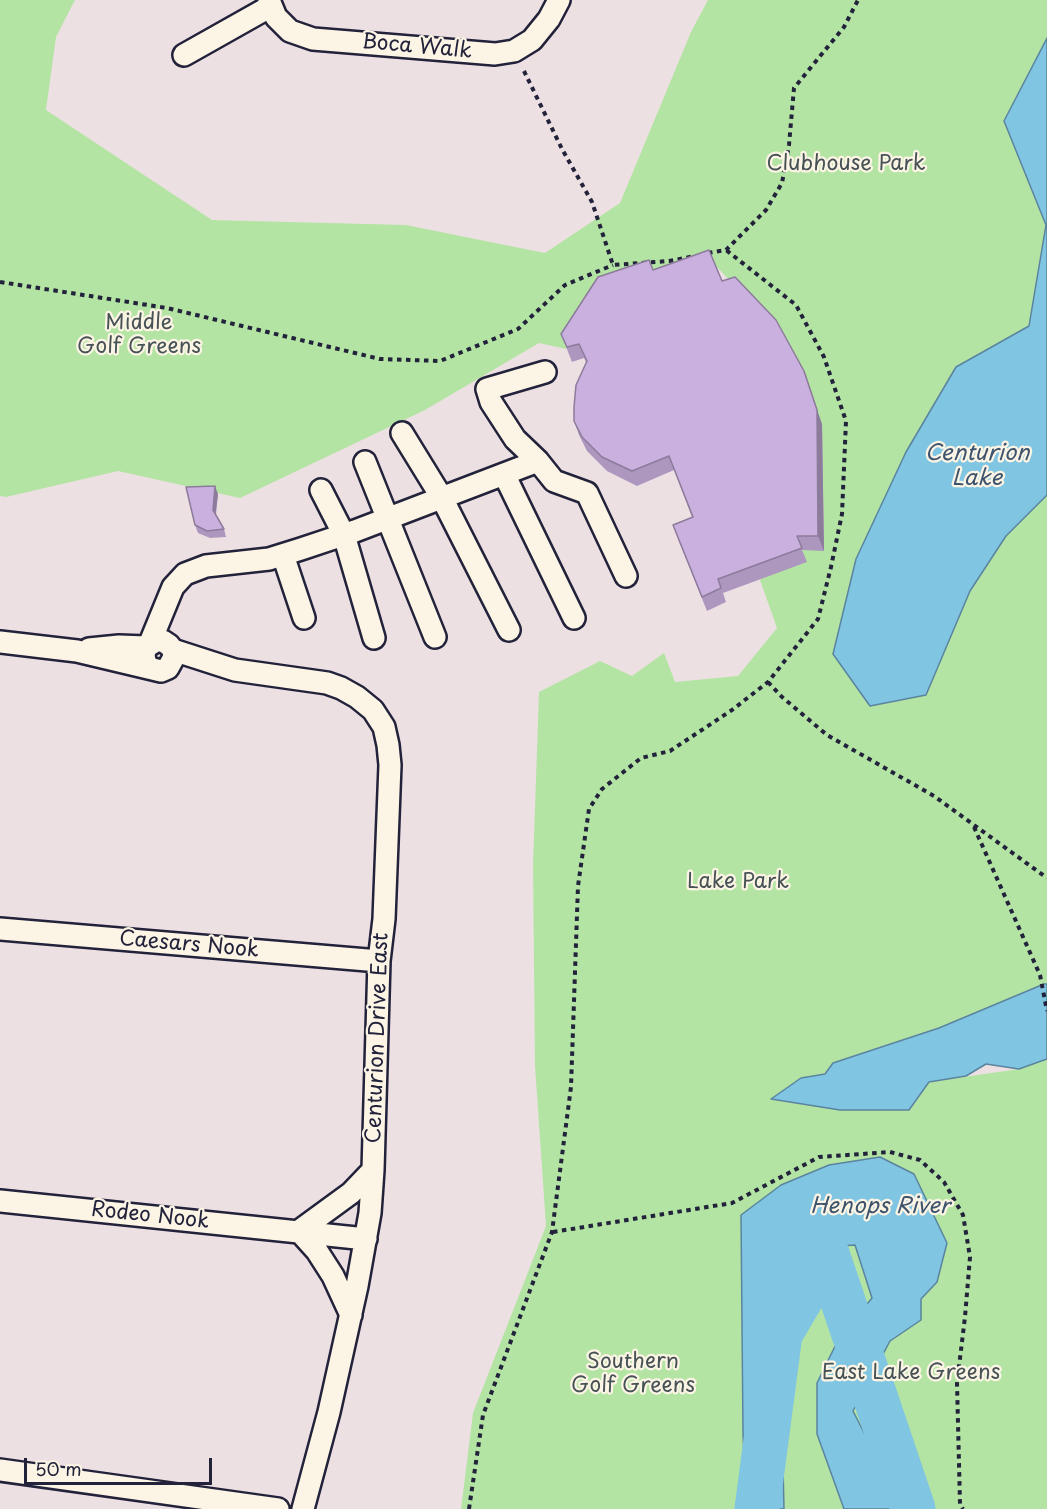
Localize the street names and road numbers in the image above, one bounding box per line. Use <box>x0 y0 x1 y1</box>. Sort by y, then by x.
street label: Boca Walk <box>361 30 473 64</box>
street label: Caesars Nook <box>118 926 260 964</box>
street label: Centurion Drive East <box>362 932 394 1144</box>
street label: Rodeo Nook <box>90 1197 210 1235</box>

